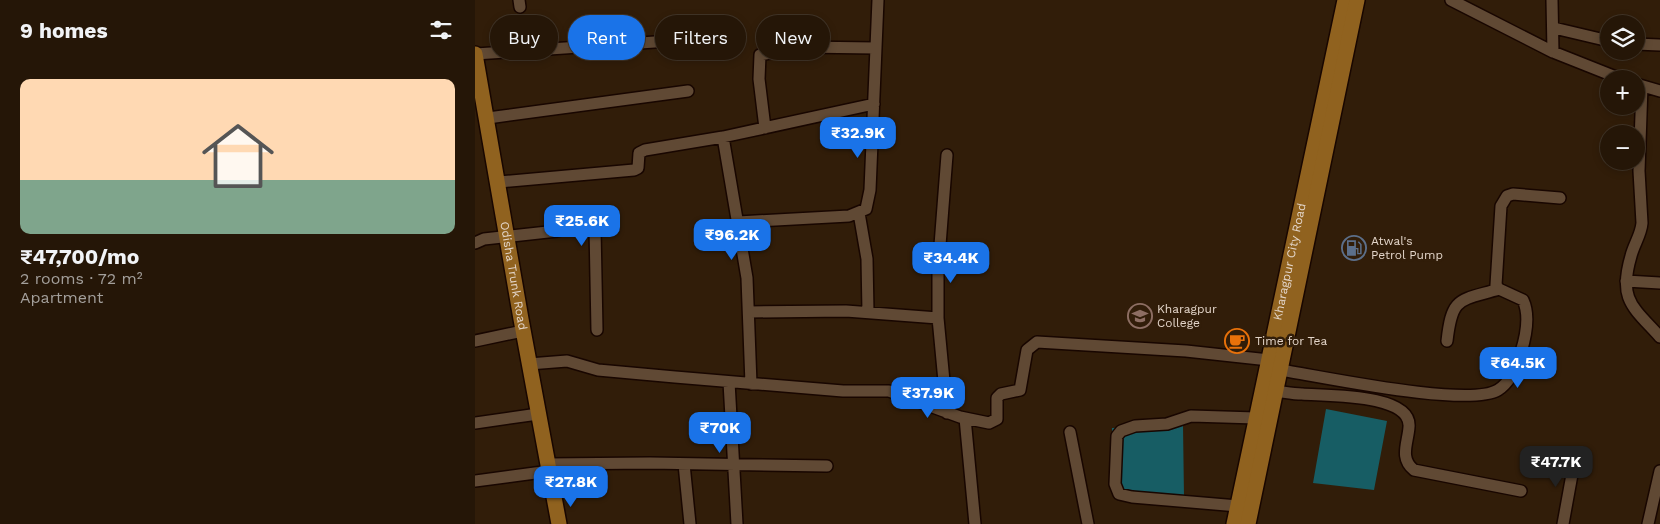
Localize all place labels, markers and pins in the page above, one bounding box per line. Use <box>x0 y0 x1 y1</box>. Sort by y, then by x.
pin: ₹32.9K <box>817 116 899 159</box>
pin: ₹25.6K <box>541 204 623 247</box>
pin: ₹96.2K <box>691 218 773 261</box>
place label: Atwal's Petrol Pump <box>1371 234 1443 262</box>
fuel station icon: Atwal's Petrol Pump <box>1341 235 1367 261</box>
pin: ₹34.4K <box>910 242 992 284</box>
place label: Kharagpur College <box>1157 302 1217 330</box>
school or university icon: Kharagpur College <box>1127 303 1153 329</box>
cafe icon: Time for Tea <box>1224 328 1250 354</box>
place label: Time for Tea <box>1255 334 1327 348</box>
pin: ₹64.5K <box>1477 346 1559 389</box>
pin: ₹37.9K <box>887 376 969 419</box>
pin: ₹70K <box>690 412 750 454</box>
pin: ₹47.7K <box>1515 446 1597 488</box>
pin: ₹27.8K <box>530 466 612 508</box>

